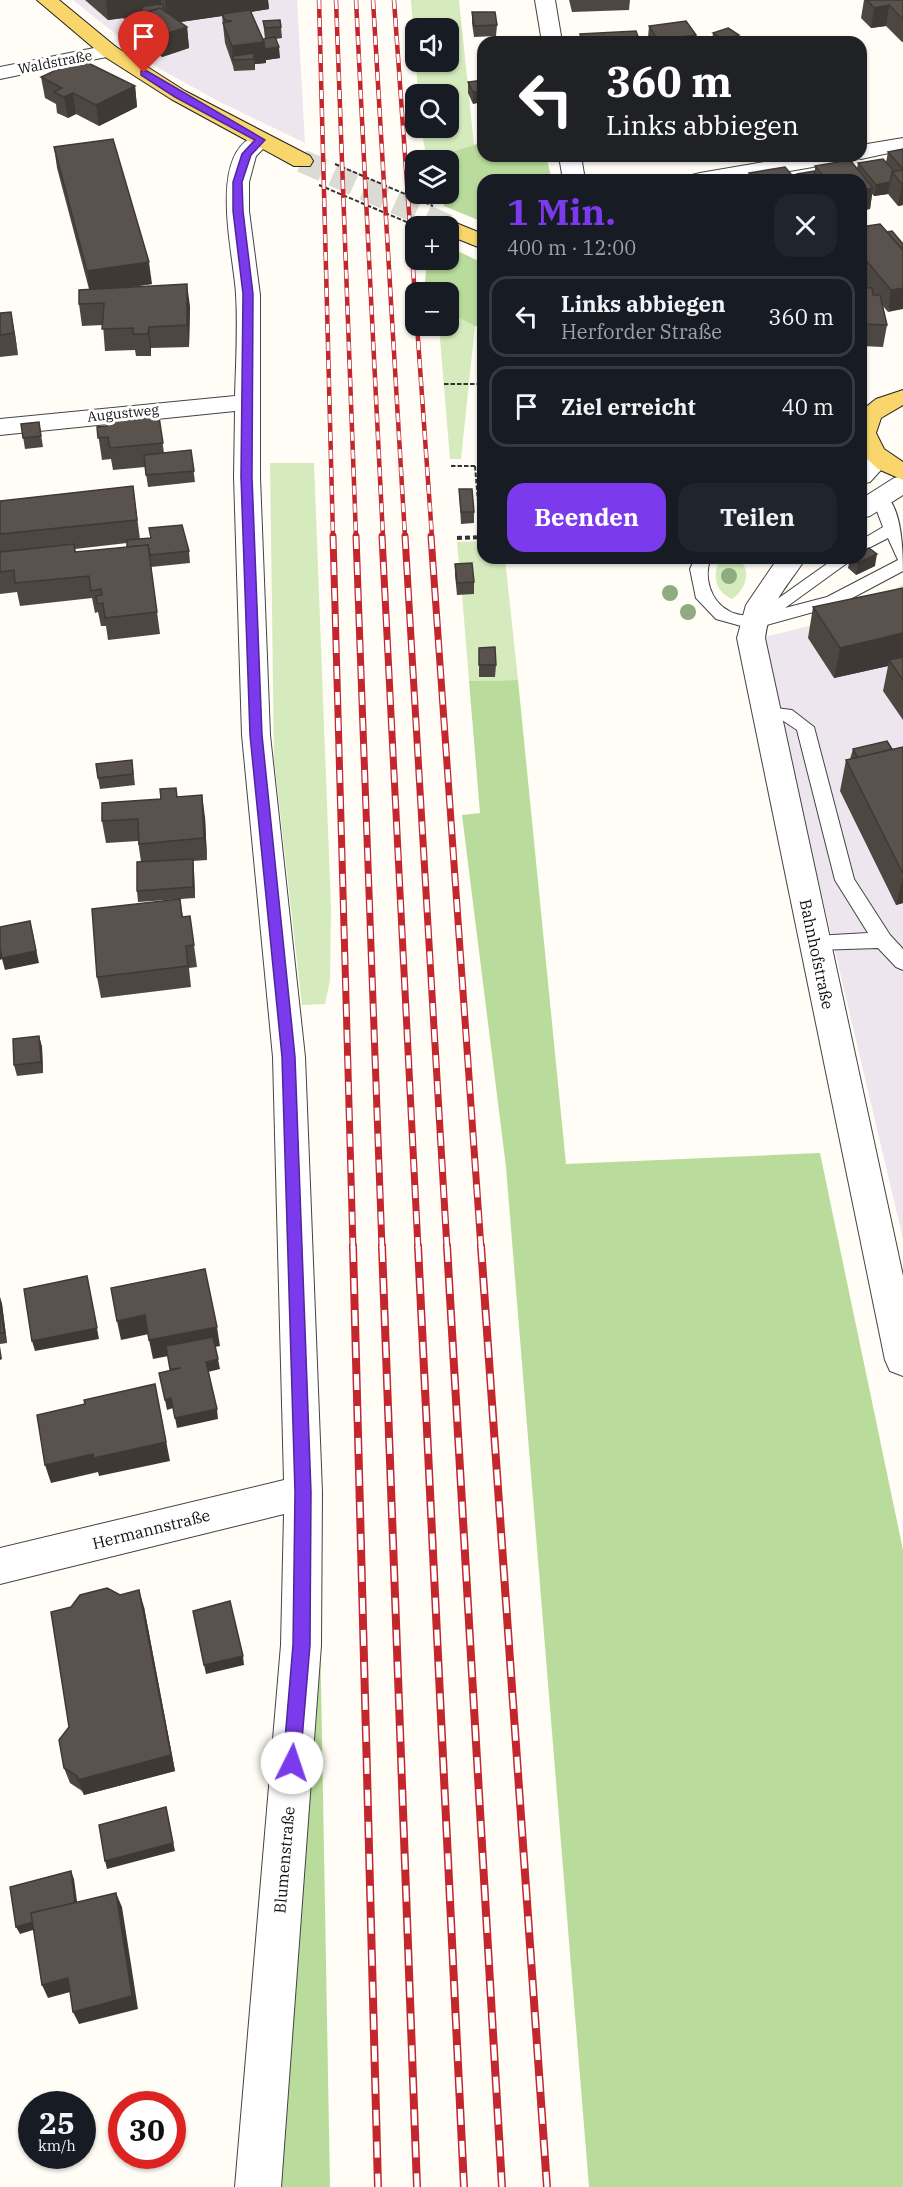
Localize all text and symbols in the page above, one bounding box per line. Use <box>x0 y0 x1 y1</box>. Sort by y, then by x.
pin <box>118 11 169 73</box>
map controls <box>405 18 459 336</box>
button: sound <box>405 18 459 72</box>
icon: arrive <box>127 20 160 53</box>
street label: Waldstraße <box>16 46 94 78</box>
text: 360 m <box>606 54 732 109</box>
icon: left <box>507 60 585 138</box>
button: search <box>405 84 459 138</box>
text: Links abbiegen <box>606 107 799 142</box>
button: layers <box>405 150 459 204</box>
text: 1 Min. <box>507 188 616 235</box>
button: close <box>774 194 837 257</box>
button: + <box>405 216 459 270</box>
text: 400 m · 12:00 <box>507 234 636 261</box>
button: − <box>405 282 459 336</box>
text: Links abbiegen <box>561 289 726 318</box>
icon: left <box>510 300 543 333</box>
text: 360 m <box>768 302 834 331</box>
text: Herforder Straße <box>561 318 722 345</box>
icon: arrive <box>510 390 543 423</box>
text: Ziel erreicht <box>561 392 696 421</box>
text: 40 m <box>782 392 834 421</box>
street label: Augustweg <box>86 400 160 426</box>
button: Beenden <box>507 483 666 552</box>
button: Teilen <box>678 483 837 552</box>
street label: Bahnhofstraße <box>796 897 838 1011</box>
street label: Hermannstraße <box>90 1505 212 1553</box>
position arrow <box>260 1731 324 1795</box>
street label: Blumenstraße <box>269 1806 299 1914</box>
speed limit sign: 30 <box>108 2091 186 2169</box>
text: 25 <box>39 2103 75 2142</box>
text: km/h <box>38 2136 76 2155</box>

